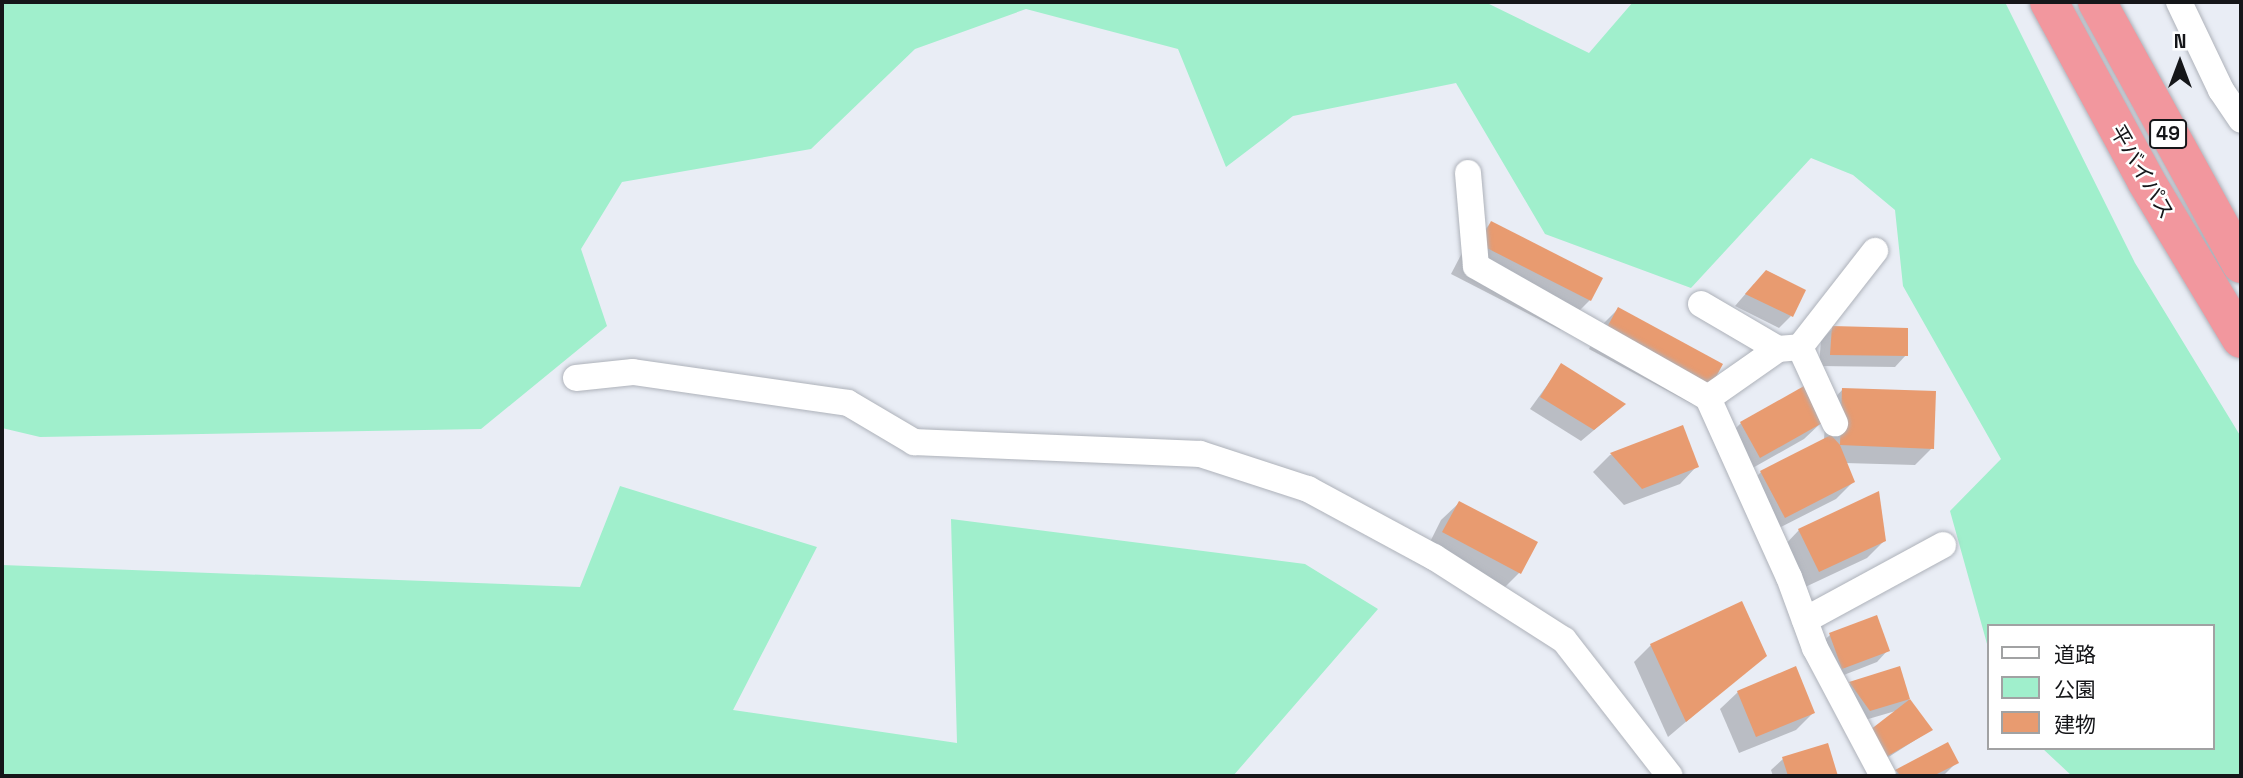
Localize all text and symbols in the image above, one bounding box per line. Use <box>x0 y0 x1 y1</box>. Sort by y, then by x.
north arrow <box>2145 28 2215 98</box>
text: N <box>2174 29 2186 54</box>
road number: 49 <box>2149 118 2187 150</box>
street label: 平バイパス <box>2105 120 2179 224</box>
legend <box>1988 624 2215 750</box>
text: 道路 <box>2054 641 2096 668</box>
text: 公園 <box>2054 676 2096 703</box>
text: 建物 <box>2054 711 2096 738</box>

